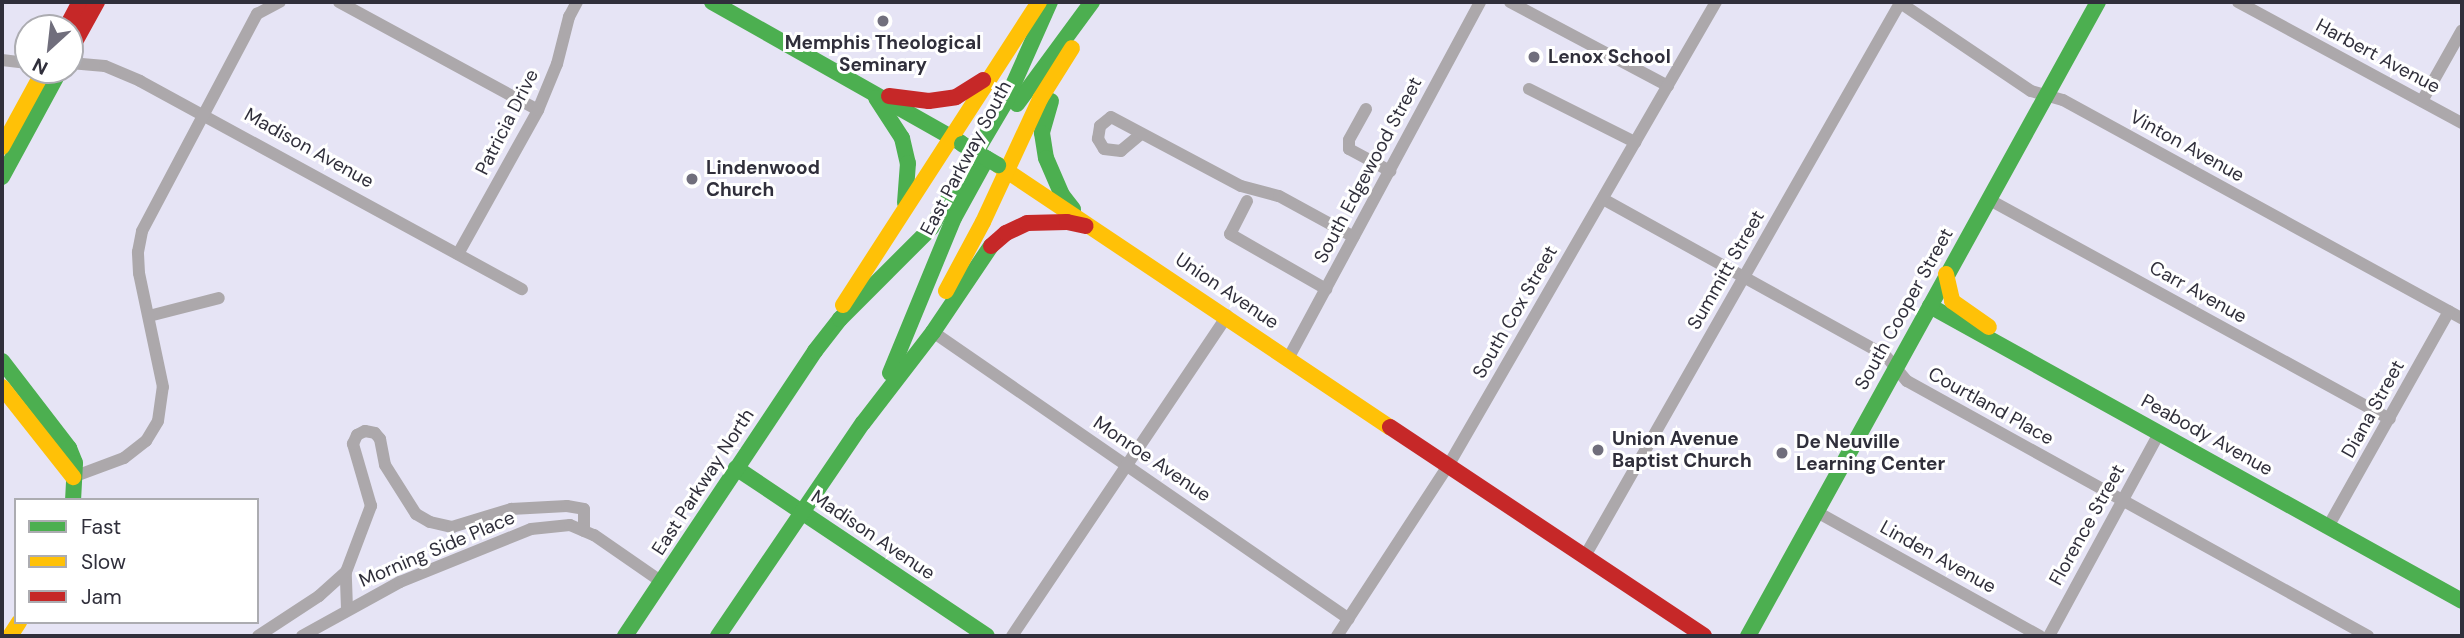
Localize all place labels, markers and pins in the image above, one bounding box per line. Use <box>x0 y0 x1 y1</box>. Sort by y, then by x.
marker: Memphis Theological Seminary <box>875 13 891 29</box>
place label: Memphis Theological Seminary <box>785 32 981 76</box>
place label: Lenox School <box>1548 46 1671 68</box>
marker: Lenox School <box>1526 49 1542 65</box>
place label: Lindenwood Church <box>706 157 820 201</box>
marker: Lindenwood Church <box>684 171 700 187</box>
place label: Union Avenue Baptist Church <box>1612 428 1752 472</box>
place label: De Neuville Learning Center <box>1796 431 1945 475</box>
marker: Union Avenue Baptist Church <box>1590 442 1606 458</box>
marker: De Neuville Learning Center <box>1774 445 1790 461</box>

